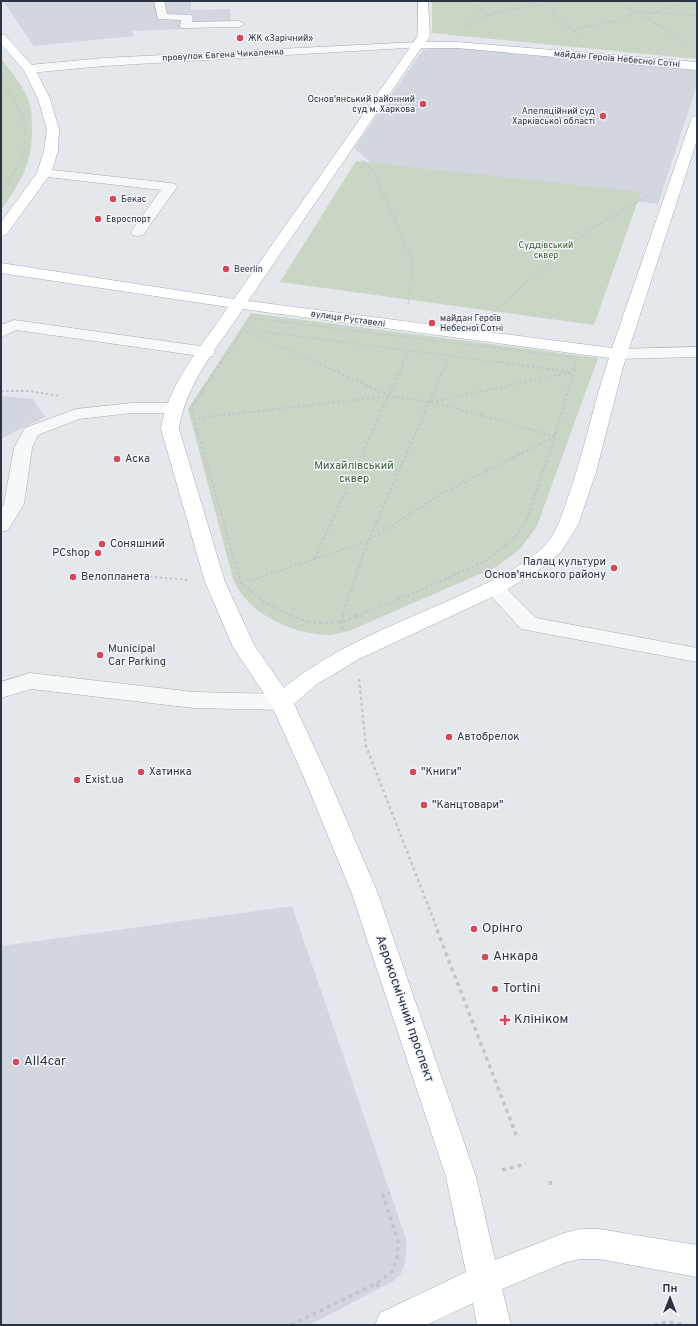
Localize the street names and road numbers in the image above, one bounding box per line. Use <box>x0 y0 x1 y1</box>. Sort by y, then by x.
street label: провулок Євгена Чикаленка <box>162 46 284 64</box>
street label: майдан Героїв Небесної Сотні <box>553 48 681 70</box>
street label: вулиця Руставелі <box>310 308 386 330</box>
street label: Аерокосмічний проспект <box>371 933 437 1085</box>

